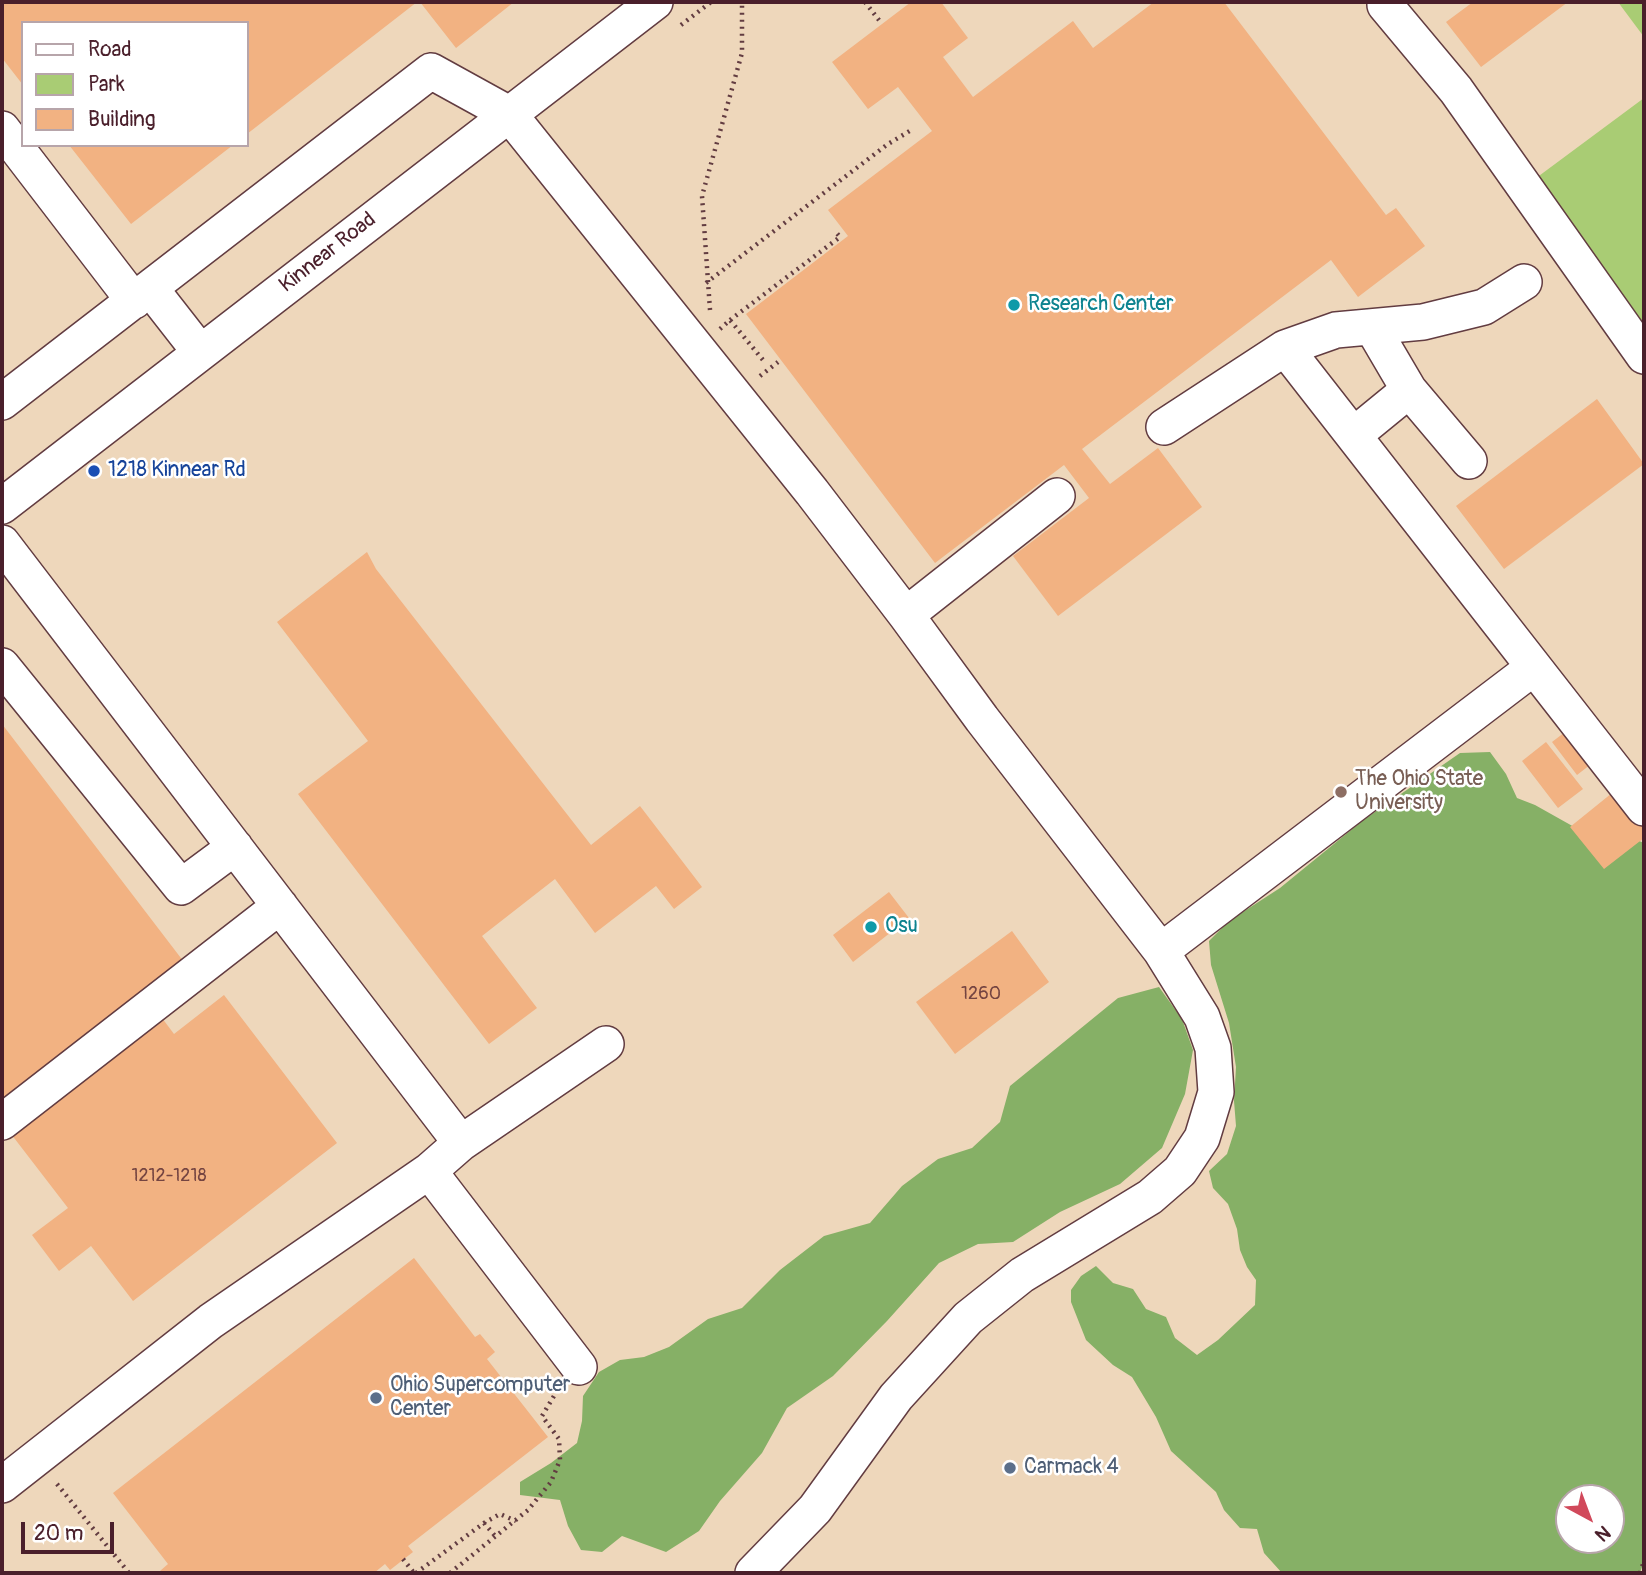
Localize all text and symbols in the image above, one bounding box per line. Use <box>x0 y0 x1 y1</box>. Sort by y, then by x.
legend <box>21 21 248 147</box>
text: Road <box>88 36 132 63</box>
text: Park <box>88 71 125 98</box>
text: Building <box>88 106 155 133</box>
street label: Kinnear Road <box>275 207 381 299</box>
place label: Research Center <box>1028 292 1173 318</box>
marker: Research Center <box>1006 297 1022 313</box>
place label: 1218 Kinnear Rd <box>108 458 246 484</box>
marker: 1218 Kinnear Rd <box>86 463 102 479</box>
place label: The Ohio State University <box>1355 767 1483 817</box>
marker: The Ohio State University <box>1333 784 1349 800</box>
place label: Osu <box>885 914 918 940</box>
marker: Osu <box>863 919 879 935</box>
house number: 1260 <box>961 983 1001 1005</box>
house number: 1212-1218 <box>131 1165 207 1187</box>
place label: Ohio Supercomputer Center <box>390 1373 570 1423</box>
marker: Ohio Supercomputer Center <box>368 1390 384 1406</box>
place label: Carmack 4 <box>1024 1455 1119 1481</box>
marker: Carmack 4 <box>1002 1460 1018 1476</box>
north arrow <box>1555 1484 1625 1554</box>
scale bar <box>24 1508 117 1552</box>
text: 20 m <box>34 1520 83 1547</box>
text: N <box>1590 1520 1615 1547</box>

